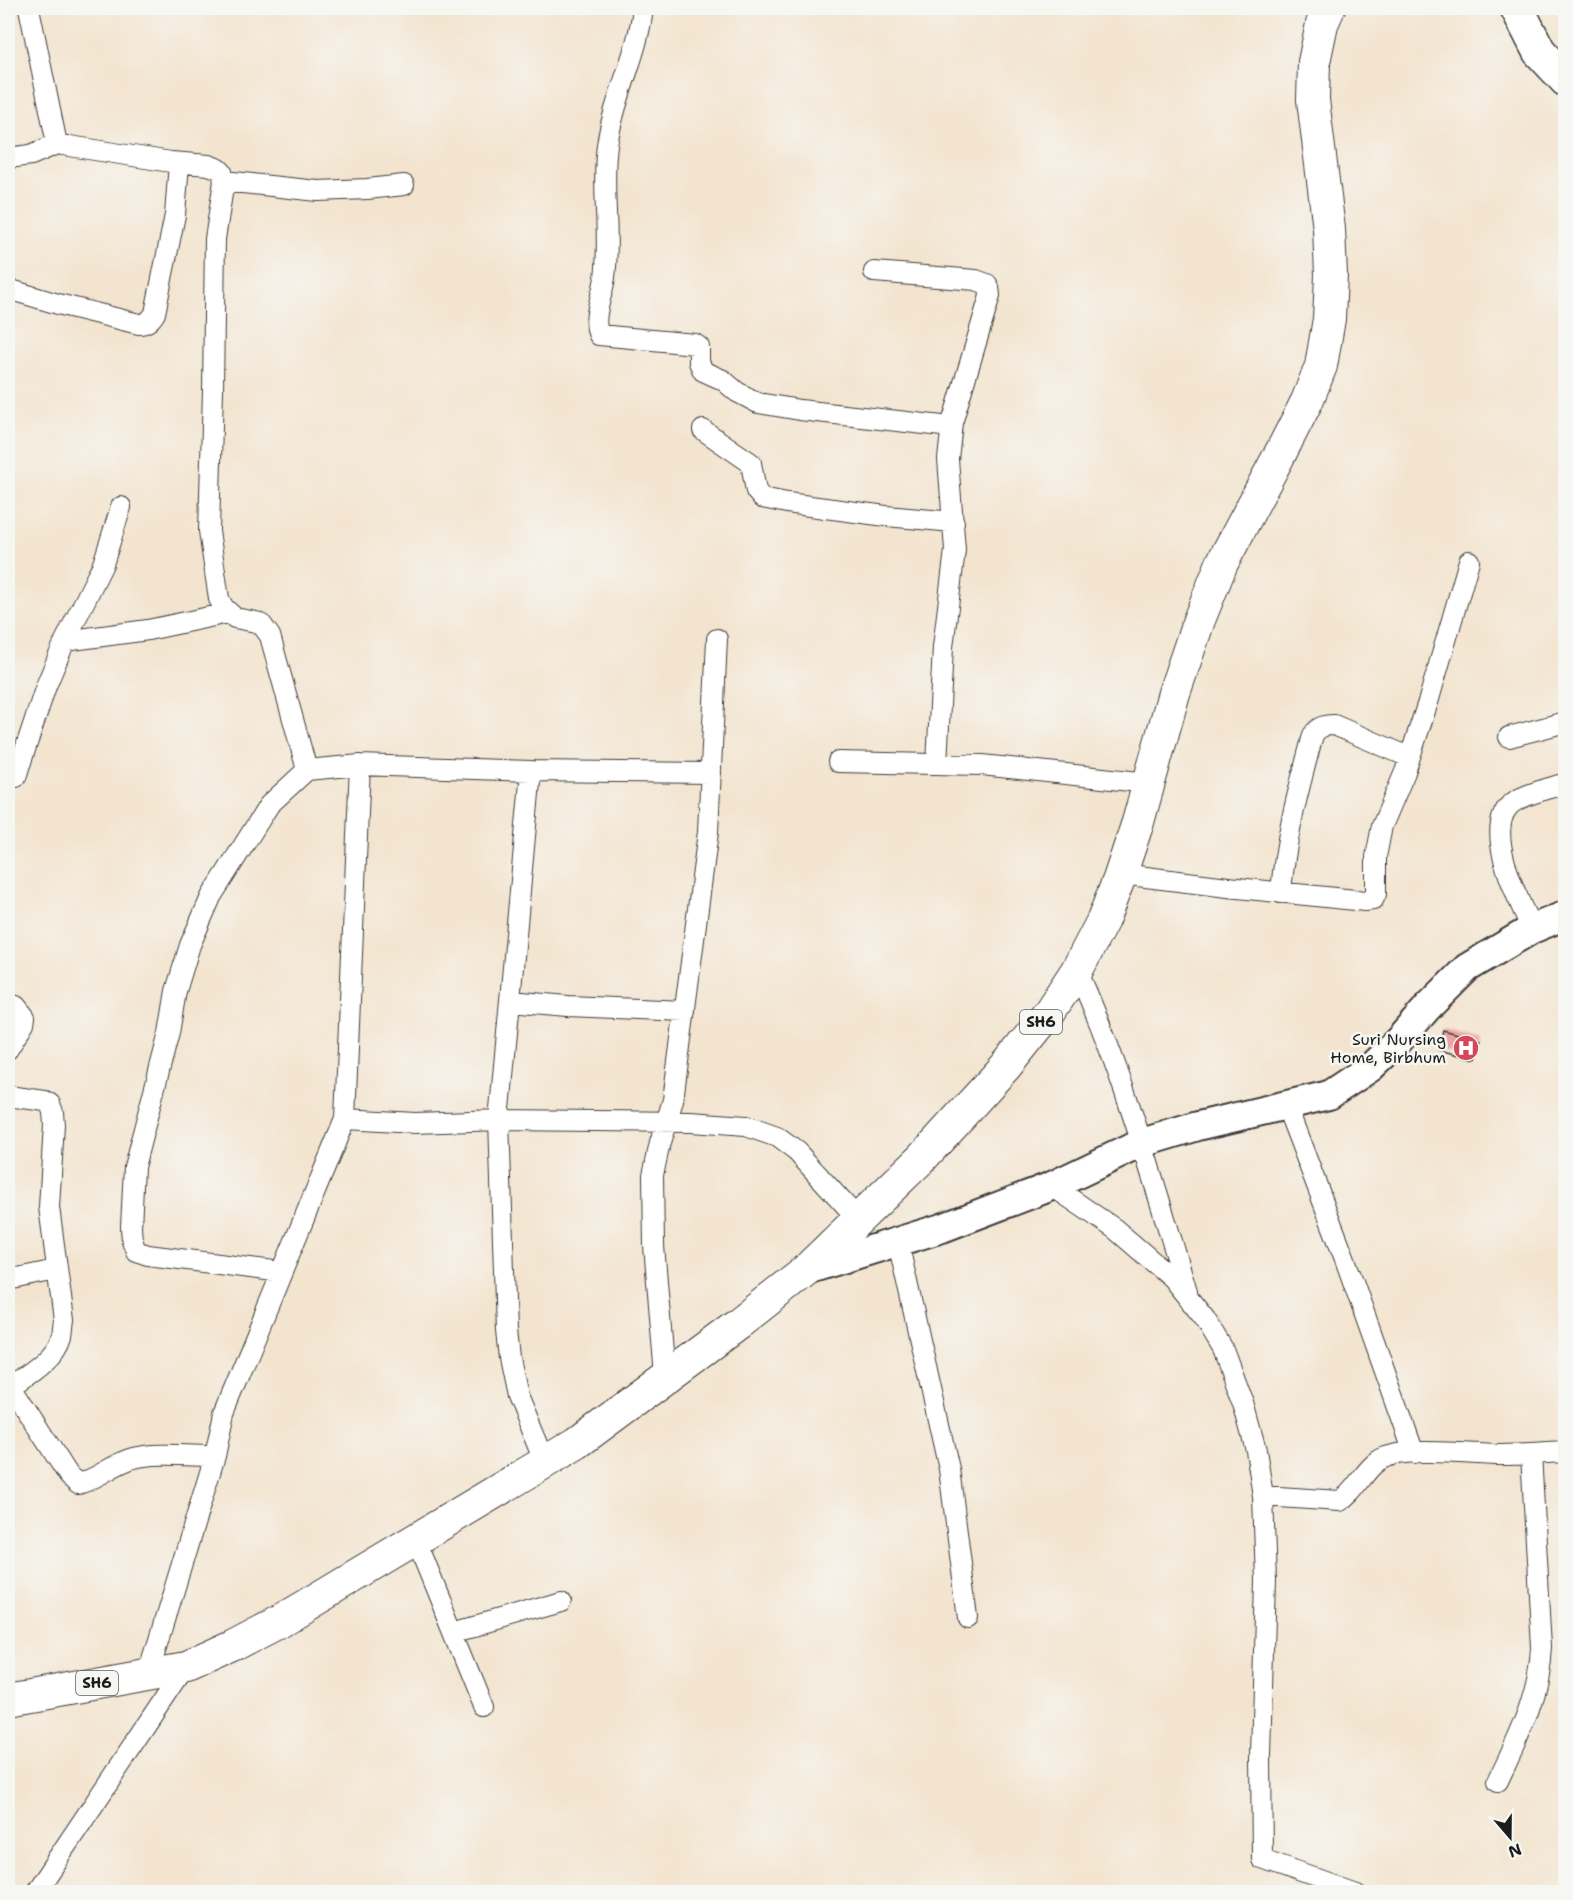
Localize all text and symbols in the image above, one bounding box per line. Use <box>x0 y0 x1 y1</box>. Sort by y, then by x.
road number: SH6 <box>1020 1010 1062 1034</box>
place label: Suri Nursing Home, Birbhum <box>1330 1029 1446 1068</box>
hospital icon: Suri Nursing Home, Birbhum <box>1451 1033 1481 1063</box>
road number: SH6 <box>76 1671 118 1695</box>
north arrow <box>1480 1807 1540 1867</box>
text: N <box>1505 1839 1525 1863</box>

